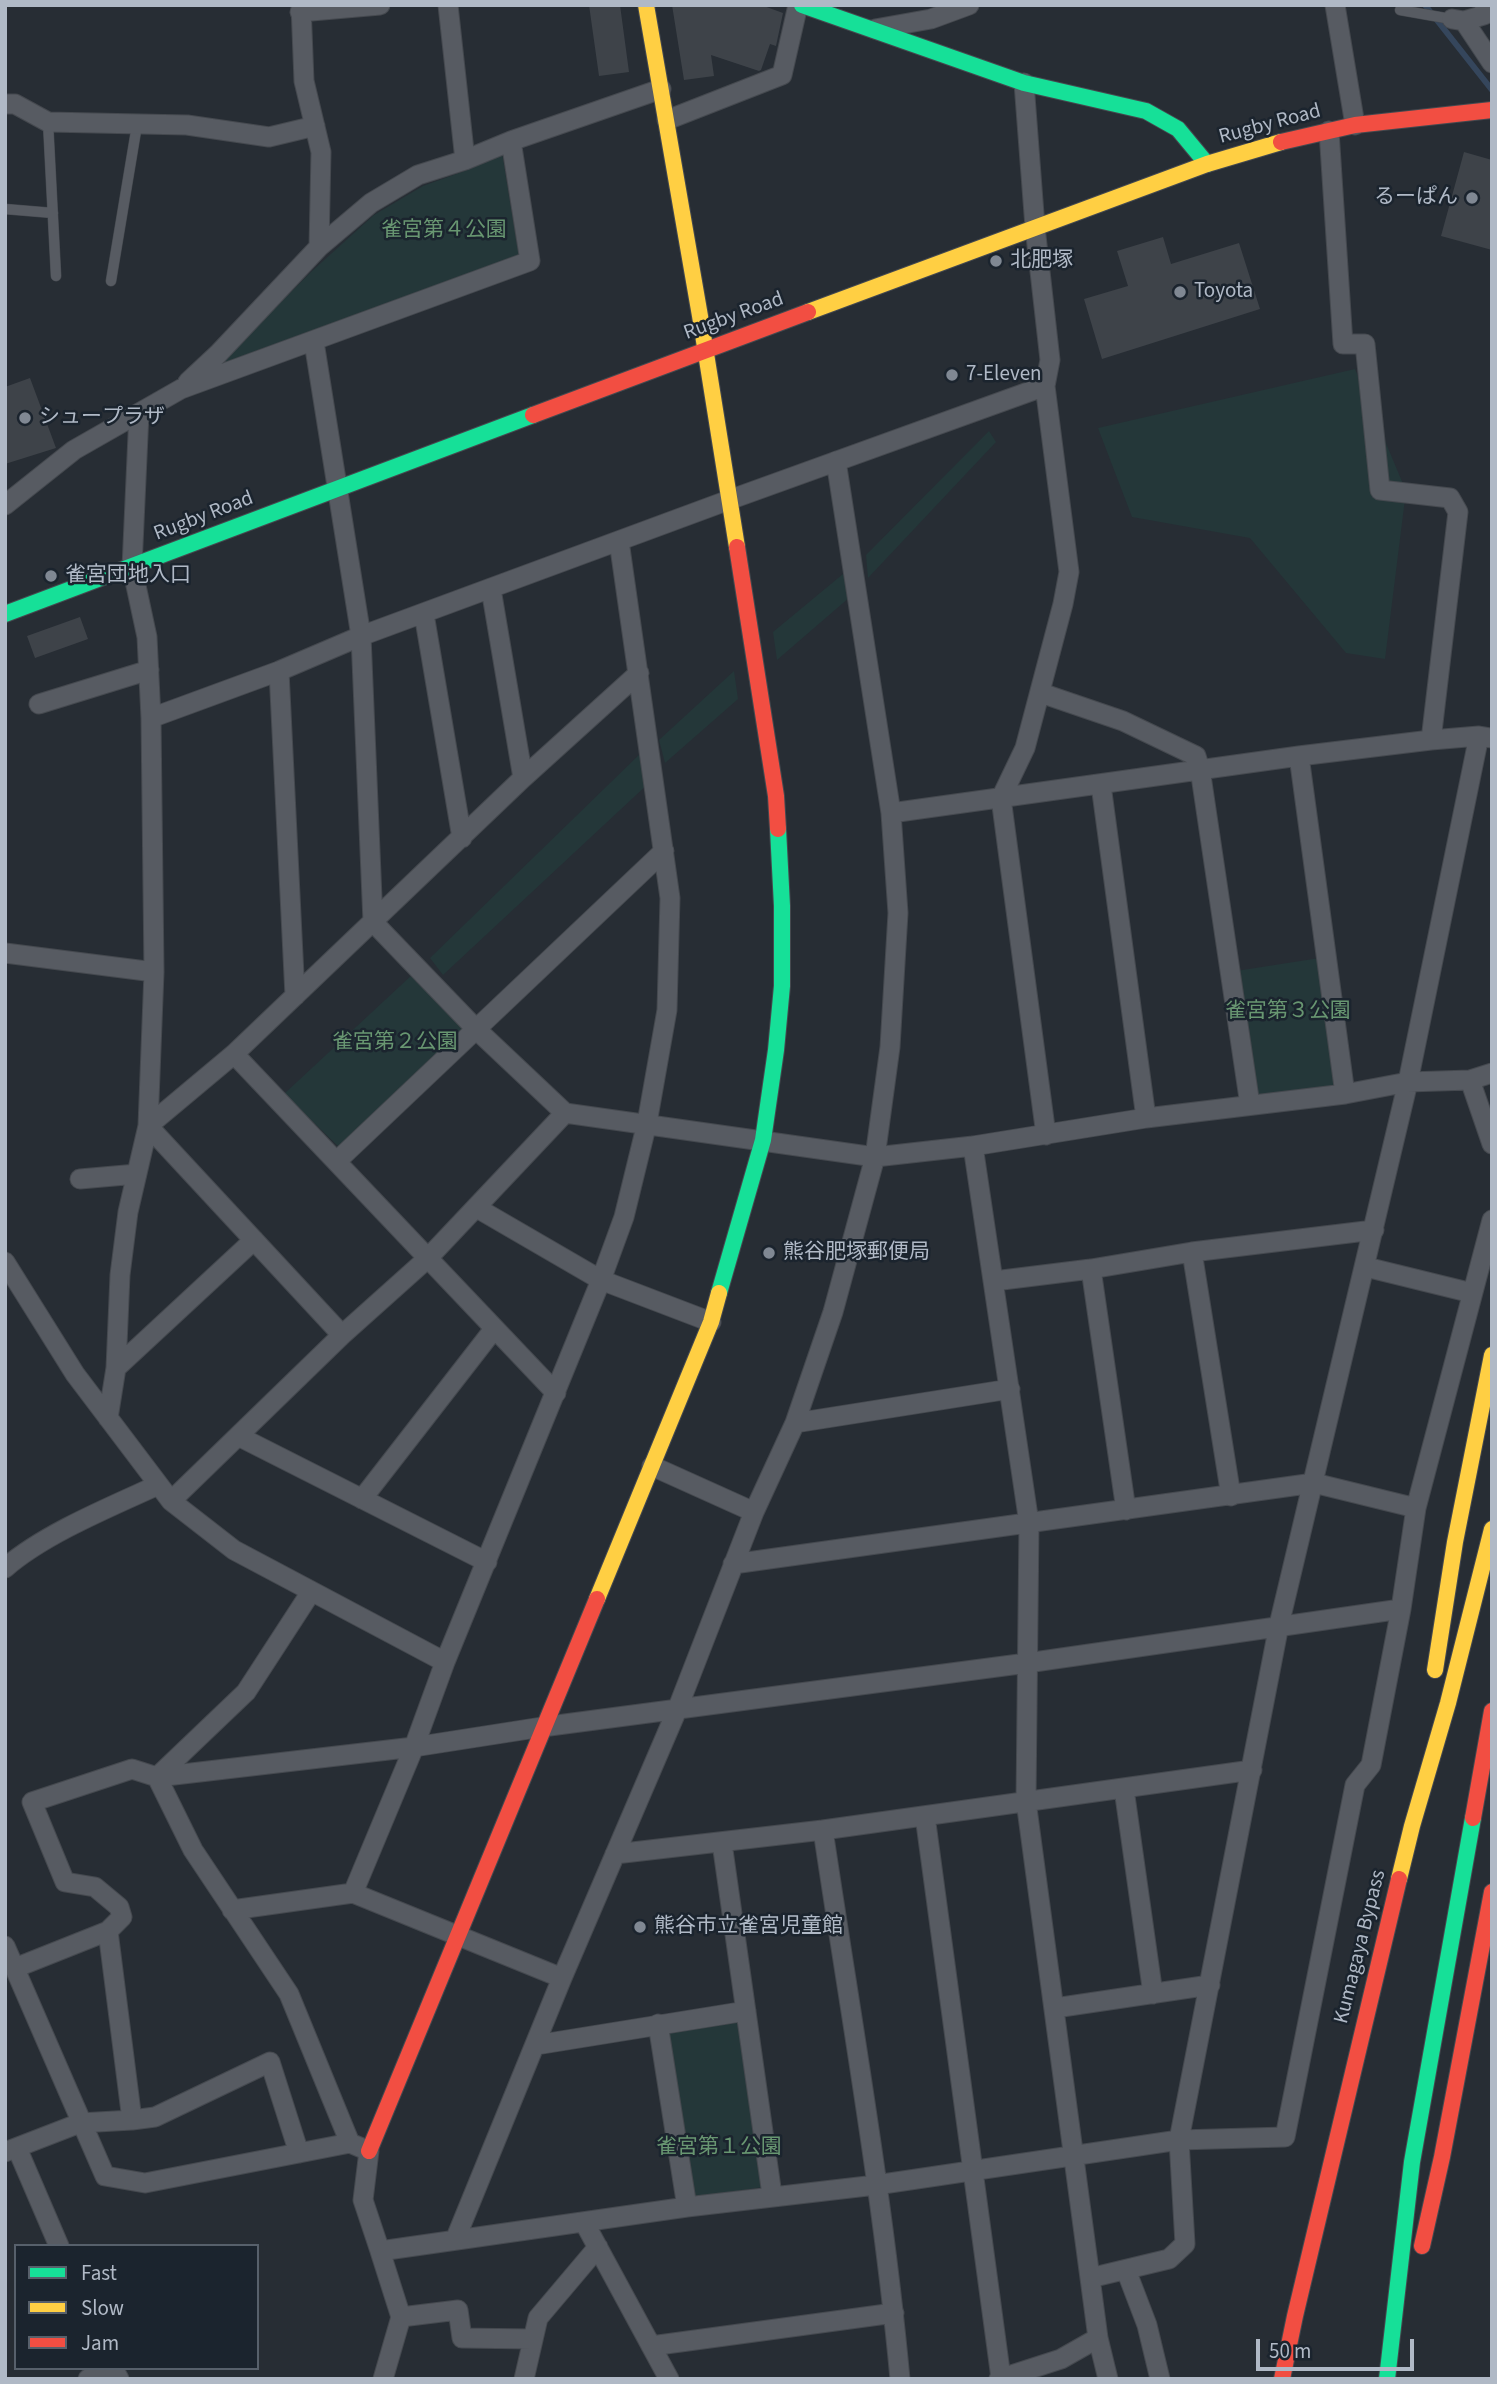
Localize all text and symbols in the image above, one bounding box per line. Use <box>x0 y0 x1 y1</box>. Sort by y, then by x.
street label: Rugby Road <box>1216 99 1324 151</box>
place label: るーぱん <box>1374 185 1458 211</box>
marker: るーぱん <box>1464 190 1480 206</box>
park label: 雀宮第４公園 <box>381 218 507 244</box>
place label: 北肥塚 <box>1010 248 1073 274</box>
marker: 北肥塚 <box>988 253 1004 269</box>
place label: Toyota <box>1194 279 1253 305</box>
marker: Toyota <box>1172 284 1188 300</box>
street label: Rugby Road <box>681 287 787 347</box>
place label: 7-Eleven <box>966 362 1042 388</box>
marker: 7-Eleven <box>944 367 960 383</box>
place label: シュープラザ <box>39 405 165 431</box>
marker: シュープラザ <box>17 410 33 426</box>
street label: Rugby Road <box>151 486 257 548</box>
place label: 雀宮団地入口 <box>65 563 191 589</box>
marker: 雀宮団地入口 <box>43 568 59 584</box>
park label: 雀宮第３公園 <box>1225 999 1351 1025</box>
park label: 雀宮第２公園 <box>332 1030 458 1056</box>
place label: 熊谷肥塚郵便局 <box>783 1240 930 1266</box>
marker: 熊谷肥塚郵便局 <box>761 1245 777 1261</box>
street label: Kumagaya Bypass <box>1330 1867 1392 2027</box>
place label: 熊谷市立雀宮児童館 <box>654 1914 843 1940</box>
marker: 熊谷市立雀宮児童館 <box>632 1919 648 1935</box>
park label: 雀宮第１公園 <box>656 2135 782 2161</box>
legend <box>14 2244 259 2370</box>
text: Fast <box>81 2258 117 2288</box>
text: Slow <box>81 2293 124 2323</box>
scale bar <box>1259 2324 1416 2368</box>
text: Jam <box>81 2328 119 2358</box>
text: 50 m <box>1269 2336 1311 2366</box>

